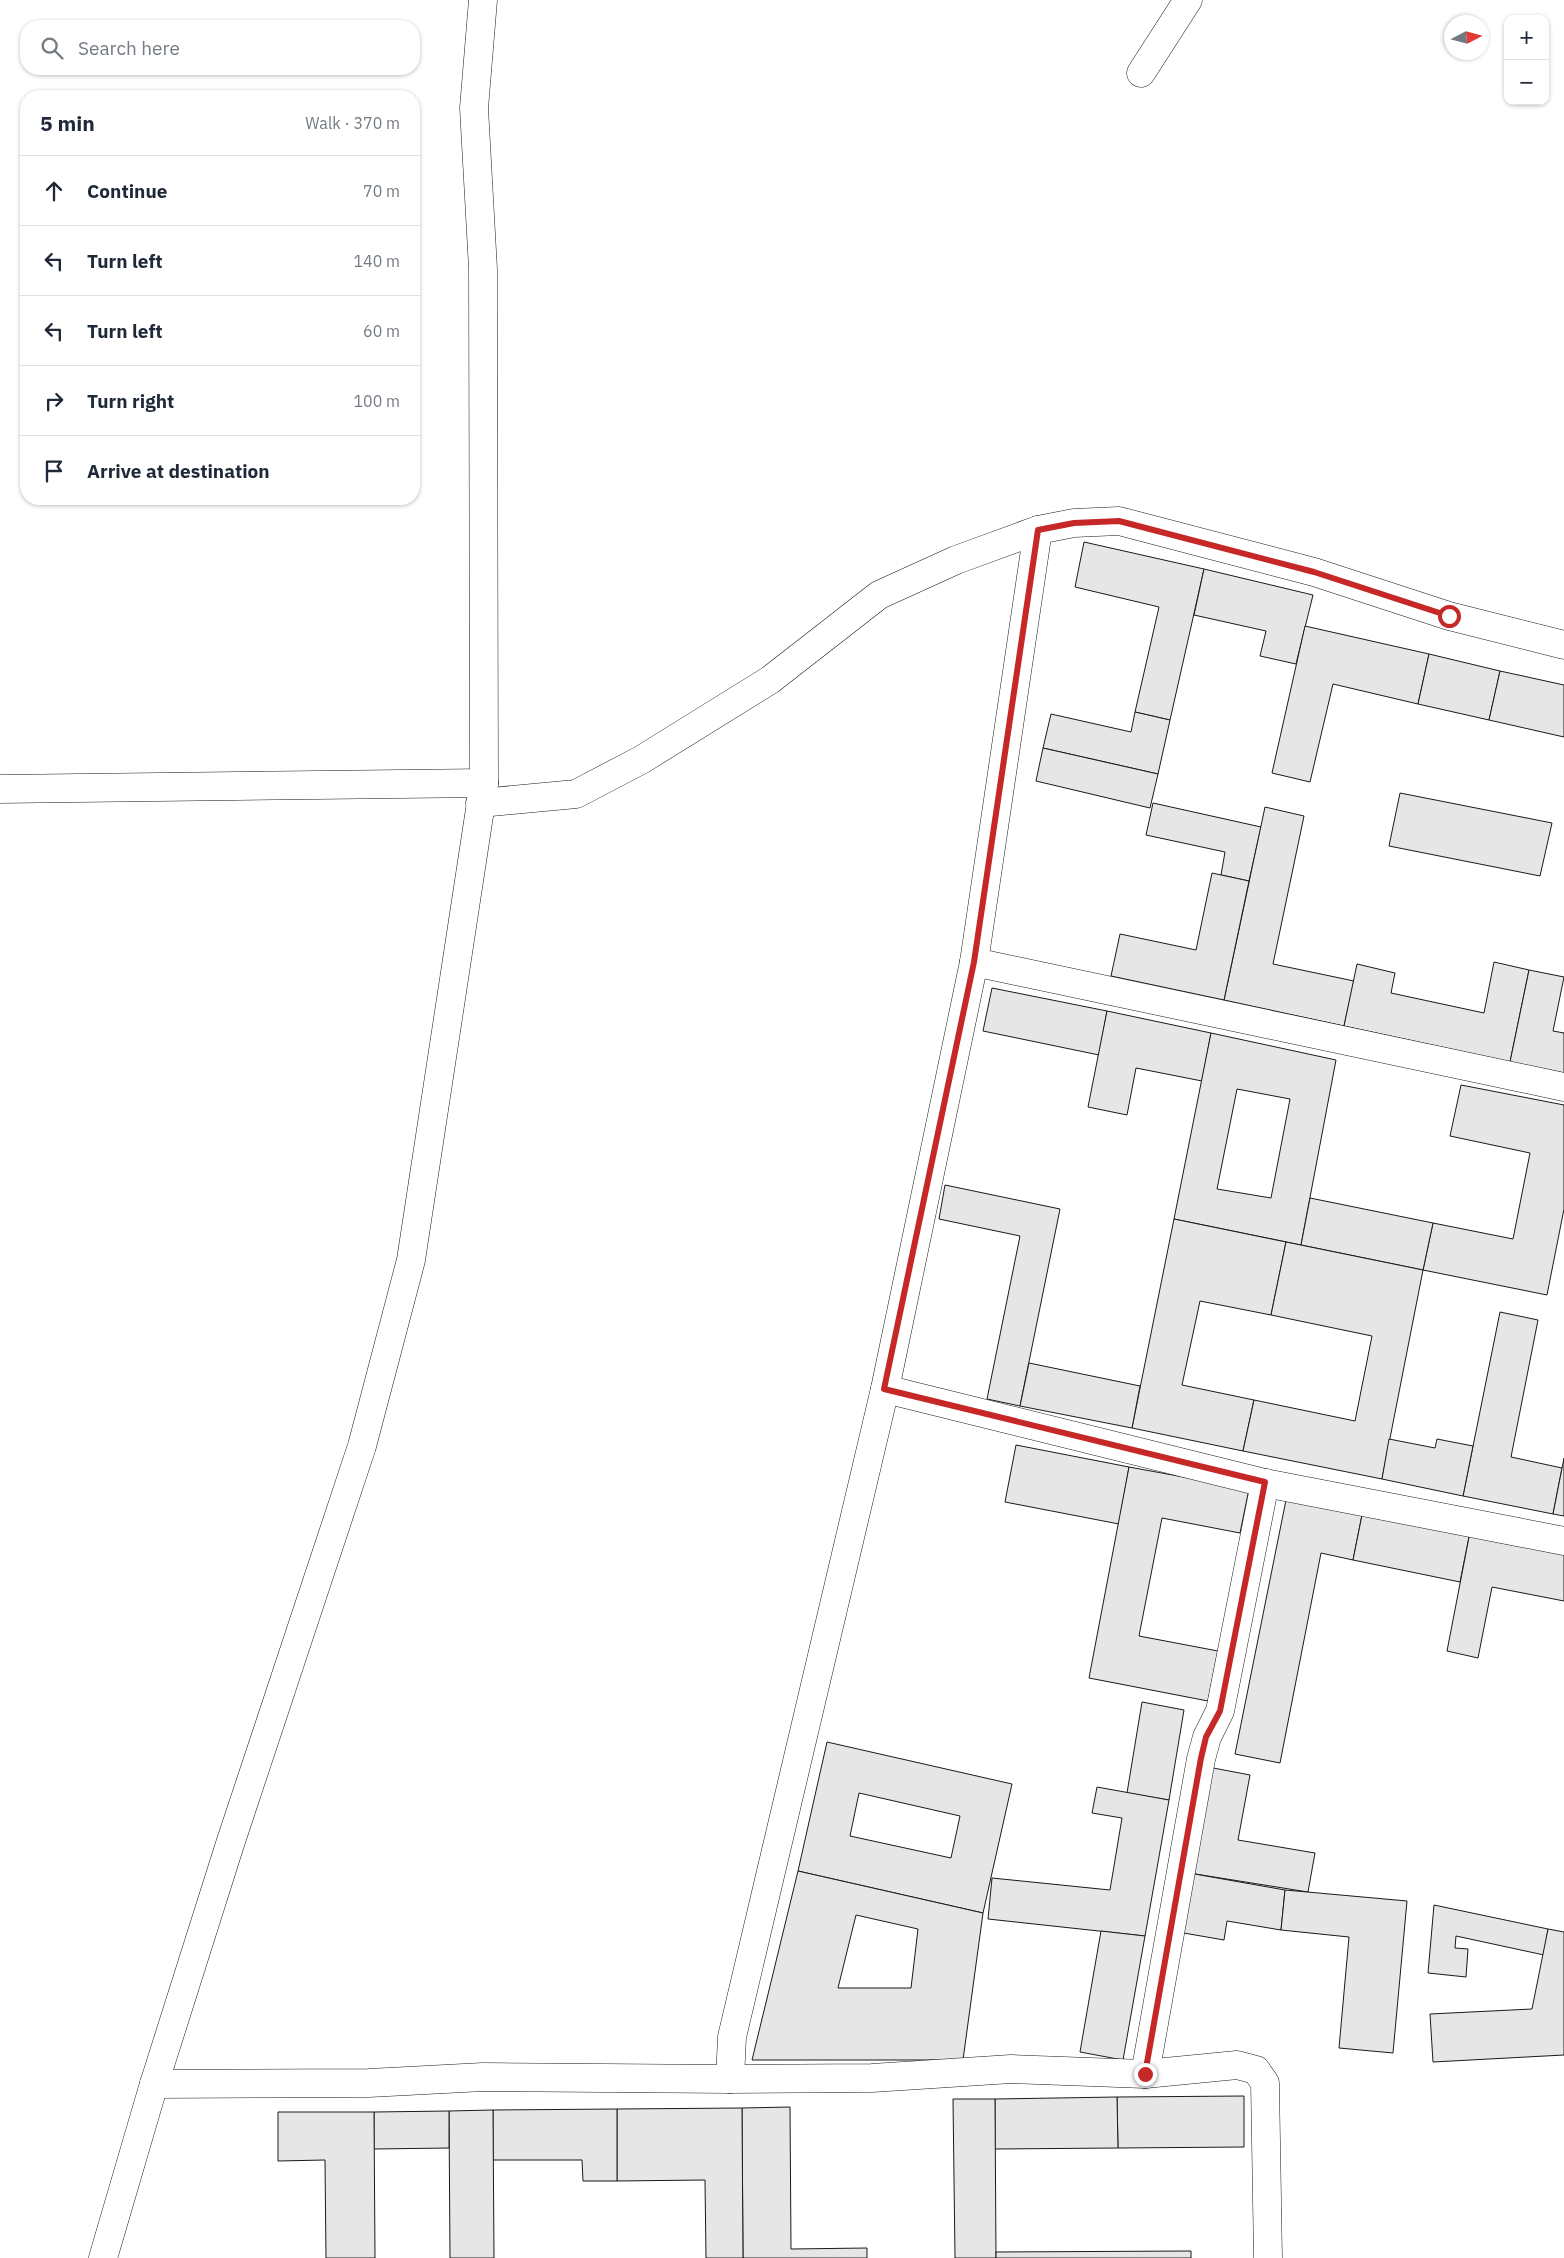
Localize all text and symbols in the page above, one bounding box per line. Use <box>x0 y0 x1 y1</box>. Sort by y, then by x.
north arrow <box>1444 15 1489 60</box>
map controls <box>1504 15 1549 105</box>
button: + <box>1504 15 1549 60</box>
search box <box>20 20 420 75</box>
icon: search <box>38 34 66 62</box>
text: Search here <box>78 36 180 60</box>
button: − <box>1504 60 1549 105</box>
text: 5 min <box>40 109 95 137</box>
text: Walk · 370 m <box>305 113 400 133</box>
icon: ahead <box>40 177 68 205</box>
text: Continue <box>87 179 167 203</box>
text: 70 m <box>363 181 400 201</box>
icon: left <box>40 247 68 275</box>
text: Turn left <box>87 249 163 273</box>
text: 140 m <box>353 251 400 271</box>
icon: left <box>40 317 68 345</box>
text: Turn left <box>87 319 163 343</box>
text: 60 m <box>363 321 400 341</box>
icon: right <box>40 387 68 415</box>
text: Turn right <box>87 389 174 413</box>
text: 100 m <box>353 391 400 411</box>
icon: arrive <box>40 457 68 485</box>
text: Arrive at destination <box>87 459 270 483</box>
route start <box>1438 605 1461 628</box>
route end <box>1134 2063 1157 2086</box>

